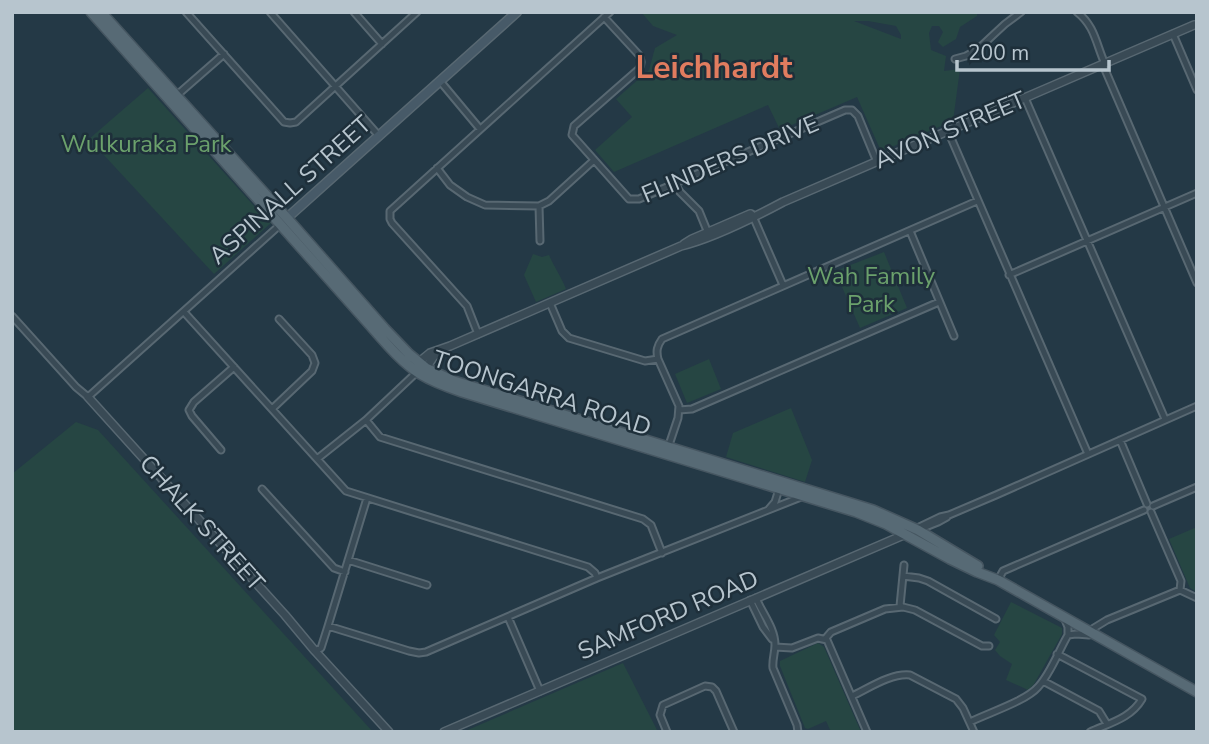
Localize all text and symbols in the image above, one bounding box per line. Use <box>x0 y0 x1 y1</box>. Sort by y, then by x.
scale bar <box>957 28 1109 72</box>
text: 200 m <box>968 39 1029 67</box>
district label: Leichhardt <box>635 46 793 89</box>
street label: AVON STREET <box>869 83 1031 176</box>
street label: FLINDERS DRIVE <box>637 107 823 211</box>
street label: ASPINALL STREET <box>202 108 378 271</box>
park label: Wulkuraka Park <box>60 128 233 160</box>
park label: Wah Family Park <box>807 260 936 320</box>
street label: TOONGARRA ROAD <box>429 343 655 443</box>
street label: CHALK STREET <box>132 448 272 598</box>
street label: SAMFORD ROAD <box>573 563 763 667</box>

